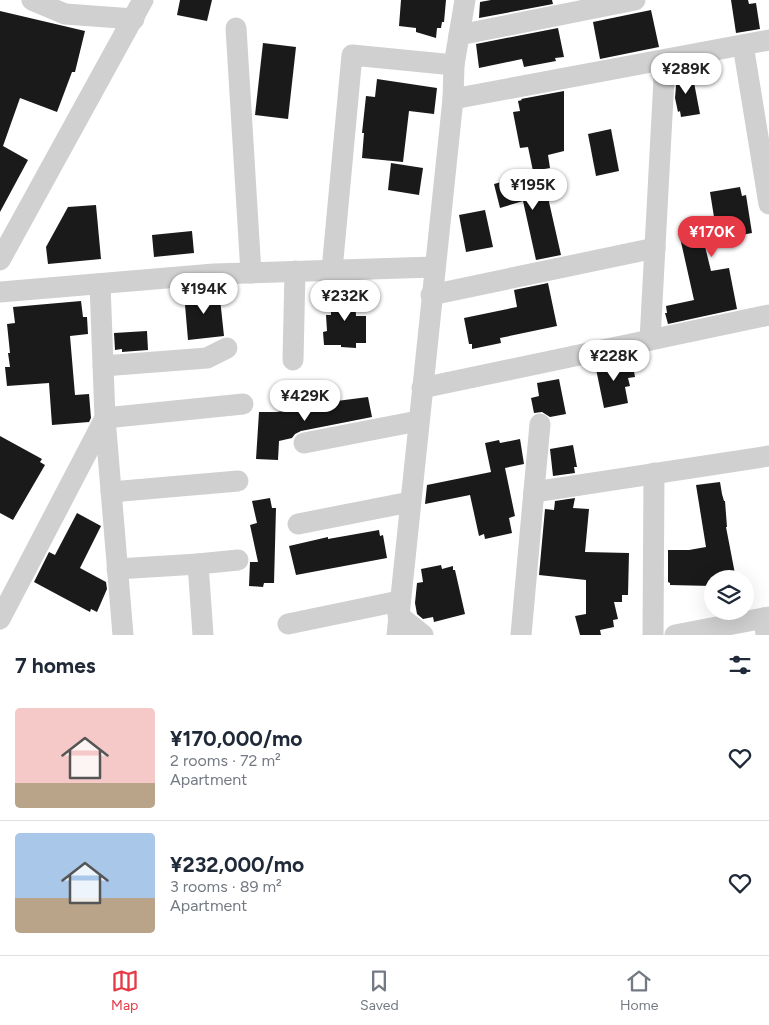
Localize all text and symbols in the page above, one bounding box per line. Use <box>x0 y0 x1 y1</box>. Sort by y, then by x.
pin: ¥289K <box>651 52 721 95</box>
text: ¥289K <box>662 59 710 78</box>
pin: ¥195K <box>498 168 568 211</box>
text: ¥195K <box>510 175 556 194</box>
pin: ¥170K <box>677 216 747 258</box>
text: ¥170K <box>689 222 735 241</box>
pin: ¥194K <box>169 272 239 315</box>
text: ¥194K <box>181 279 227 298</box>
pin: ¥232K <box>310 280 380 322</box>
text: ¥232K <box>321 286 369 305</box>
pin: ¥228K <box>579 340 649 382</box>
text: ¥228K <box>590 346 638 365</box>
pin: ¥429K <box>270 380 340 422</box>
text: ¥429K <box>281 386 329 405</box>
map controls <box>704 570 754 620</box>
button: layers <box>704 570 754 620</box>
icon: filters <box>726 651 754 679</box>
text: 7 homes <box>15 653 96 678</box>
text: ¥170,000/mo <box>170 726 302 751</box>
icon: home <box>55 728 115 788</box>
icon: heart <box>726 744 754 772</box>
text: 2 rooms · 72 m² <box>170 751 281 770</box>
text: Apartment <box>170 770 247 789</box>
text: ¥232,000/mo <box>170 852 304 877</box>
icon: home <box>55 853 115 913</box>
icon: heart <box>726 869 754 897</box>
text: 3 rooms · 89 m² <box>170 877 282 896</box>
text: Apartment <box>170 896 247 915</box>
tab: Map <box>111 967 139 1014</box>
tab: Saved <box>360 967 399 1014</box>
tab: Home <box>620 967 658 1014</box>

